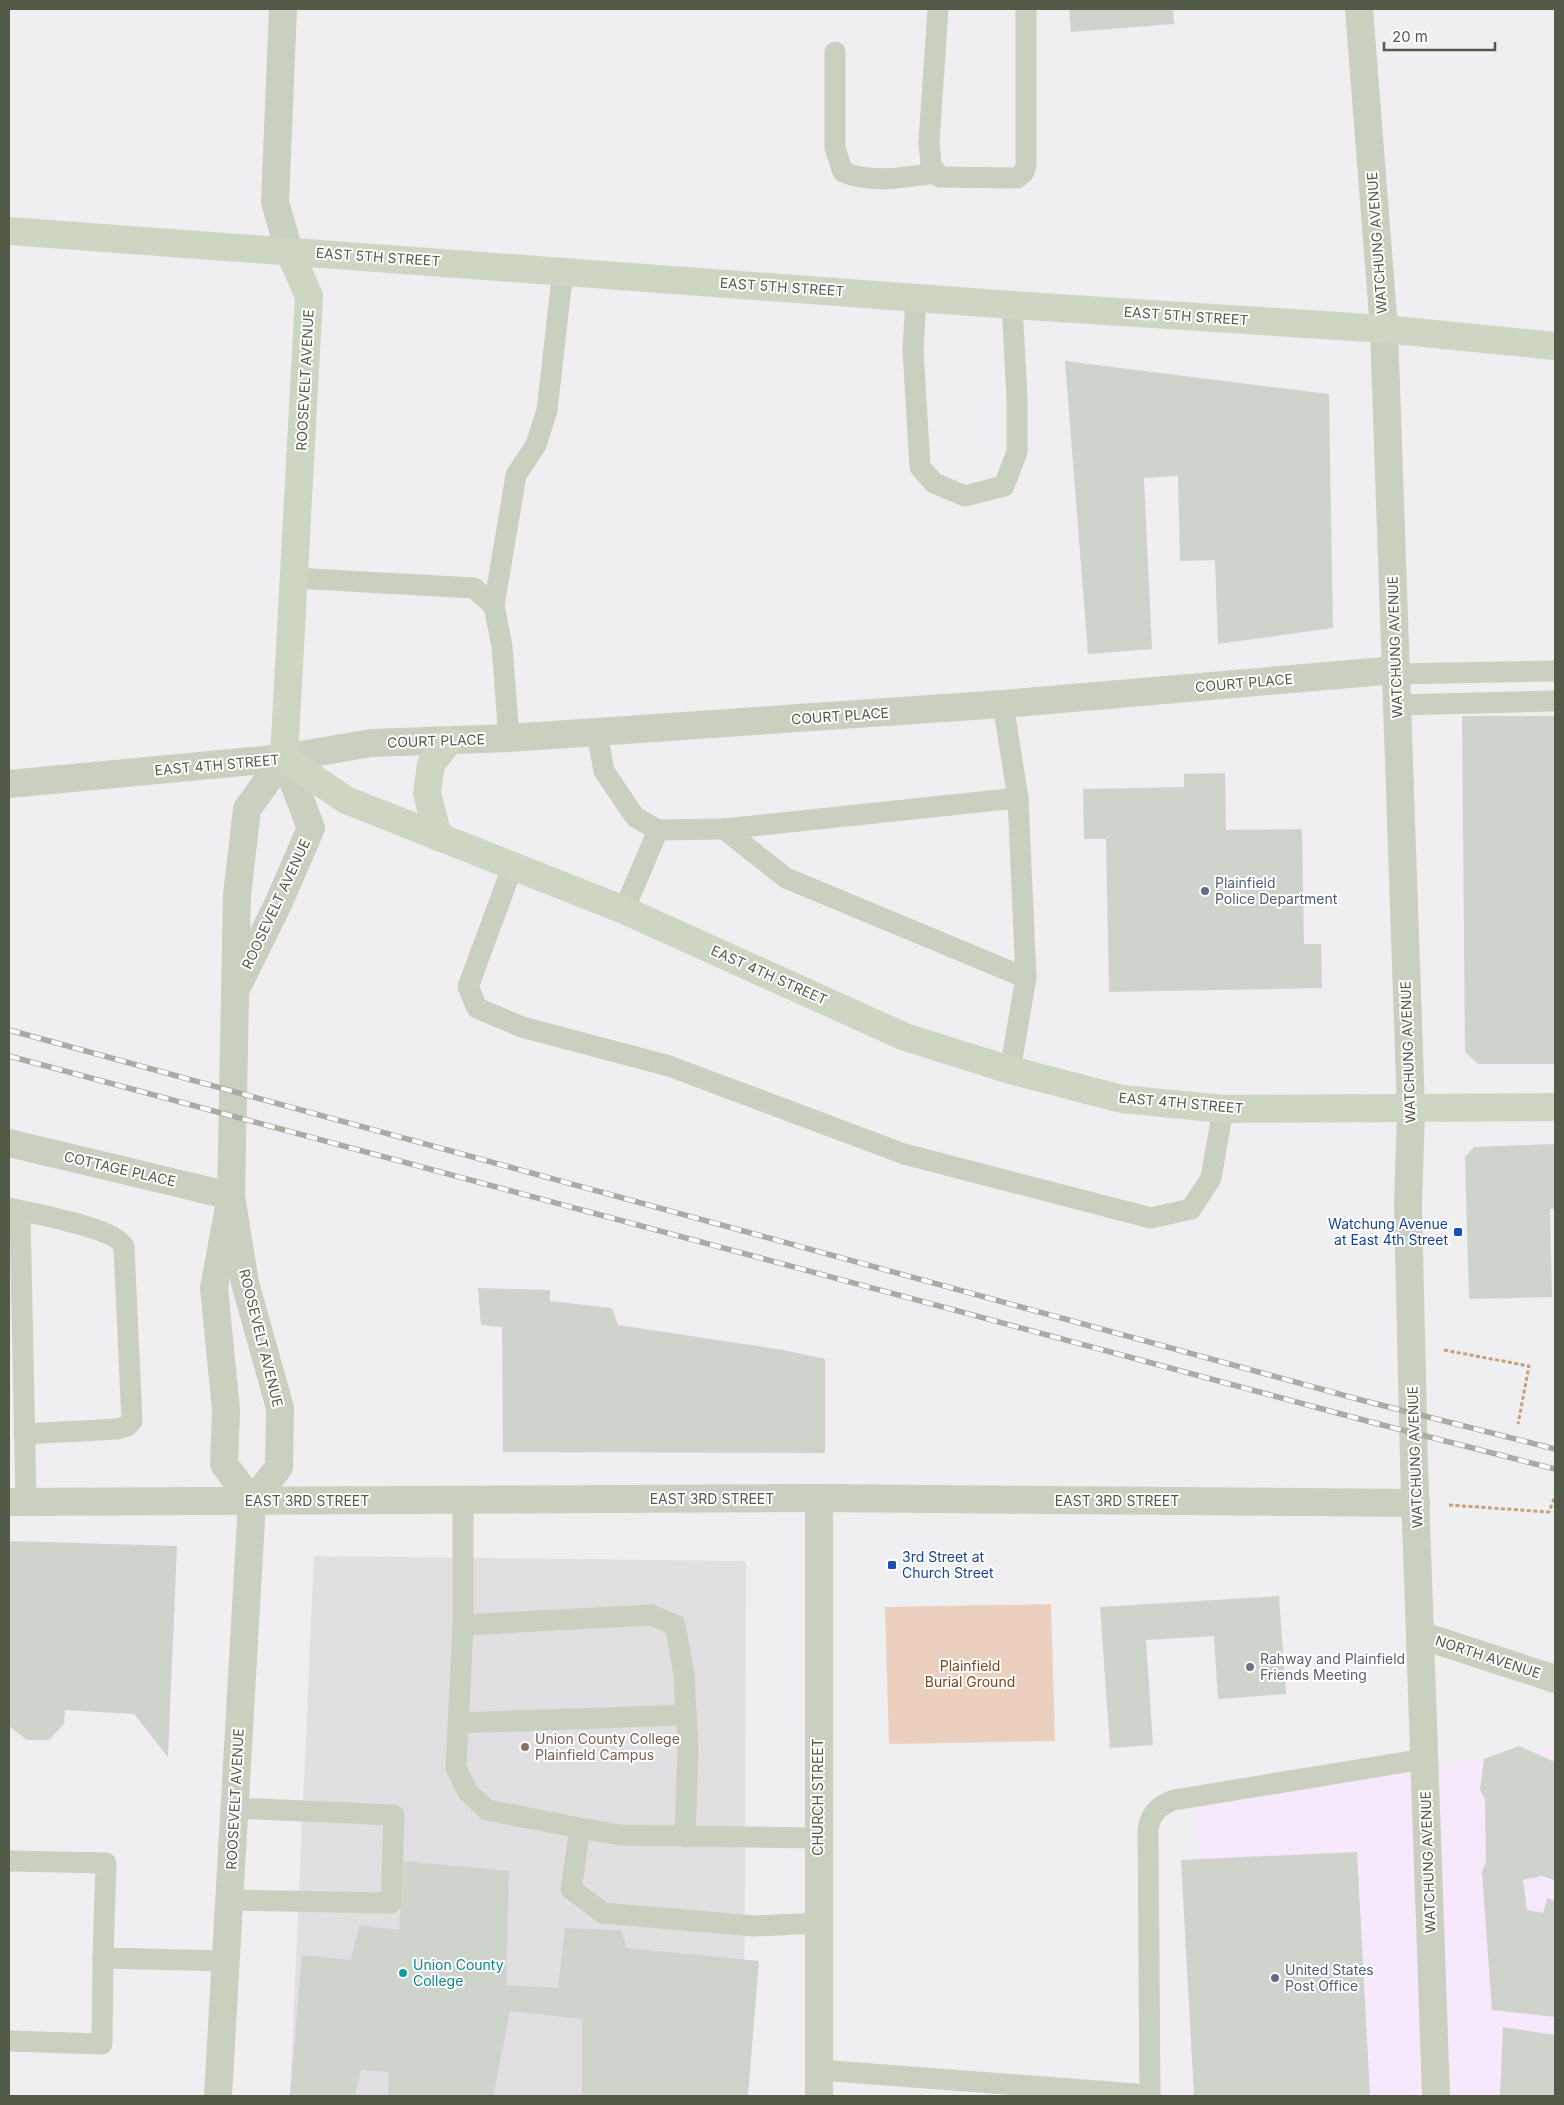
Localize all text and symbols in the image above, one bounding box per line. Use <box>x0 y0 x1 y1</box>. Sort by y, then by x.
scale bar <box>1384 20 1495 52</box>
text: 20 m <box>1392 27 1428 46</box>
street label: WATCHUNG AVENUE <box>1363 171 1390 315</box>
street label: EAST 5TH STREET <box>315 244 441 269</box>
street label: EAST 5TH STREET <box>719 274 845 299</box>
street label: EAST 5TH STREET <box>1123 303 1249 328</box>
street label: ROOSEVELT AVENUE <box>292 309 317 451</box>
street label: WATCHUNG AVENUE <box>1384 576 1405 718</box>
street label: COURT PLACE <box>1194 670 1294 695</box>
street label: COURT PLACE <box>790 704 889 727</box>
street label: COURT PLACE <box>387 730 485 751</box>
street label: EAST 4TH STREET <box>154 751 280 778</box>
street label: ROOSEVELT AVENUE <box>238 836 313 972</box>
place label: Plainfield Police Department <box>1215 874 1338 907</box>
marker: Plainfield Police Department <box>1199 885 1211 897</box>
street label: EAST 4TH STREET <box>708 941 830 1008</box>
street label: WATCHUNG AVENUE <box>1397 981 1418 1123</box>
street label: EAST 4TH STREET <box>1118 1089 1244 1116</box>
street label: COTTAGE PLACE <box>63 1147 178 1190</box>
place label: Watchung Avenue at East 4th Street <box>1328 1215 1448 1248</box>
marker: Watchung Avenue at East 4th Street <box>1452 1226 1464 1238</box>
street label: ROOSEVELT AVENUE <box>236 1267 287 1409</box>
street label: WATCHUNG AVENUE <box>1404 1386 1425 1528</box>
street label: EAST 3RD STREET <box>650 1490 774 1507</box>
street label: EAST 3RD STREET <box>245 1492 369 1509</box>
street label: EAST 3RD STREET <box>1055 1492 1179 1509</box>
place label: 3rd Street at Church Street <box>902 1548 994 1581</box>
marker: 3rd Street at Church Street <box>886 1559 898 1571</box>
street label: NORTH AVENUE <box>1433 1631 1543 1682</box>
place label: Rahway and Plainfield Friends Meeting <box>1260 1650 1405 1683</box>
park label: Plainfield Burial Ground <box>925 1657 1015 1690</box>
marker: Rahway and Plainfield Friends Meeting <box>1244 1661 1256 1673</box>
street label: ROOSEVELT AVENUE <box>222 1728 247 1870</box>
place label: Union County College Plainfield Campus <box>535 1730 680 1763</box>
street label: CHURCH STREET <box>809 1738 826 1856</box>
marker: Union County College Plainfield Campus <box>519 1741 531 1753</box>
street label: WATCHUNG AVENUE <box>1417 1791 1438 1933</box>
place label: Union County College <box>413 1956 504 1989</box>
place label: United States Post Office <box>1285 1961 1374 1994</box>
marker: Union County College <box>397 1967 409 1979</box>
marker: United States Post Office <box>1269 1972 1281 1984</box>

